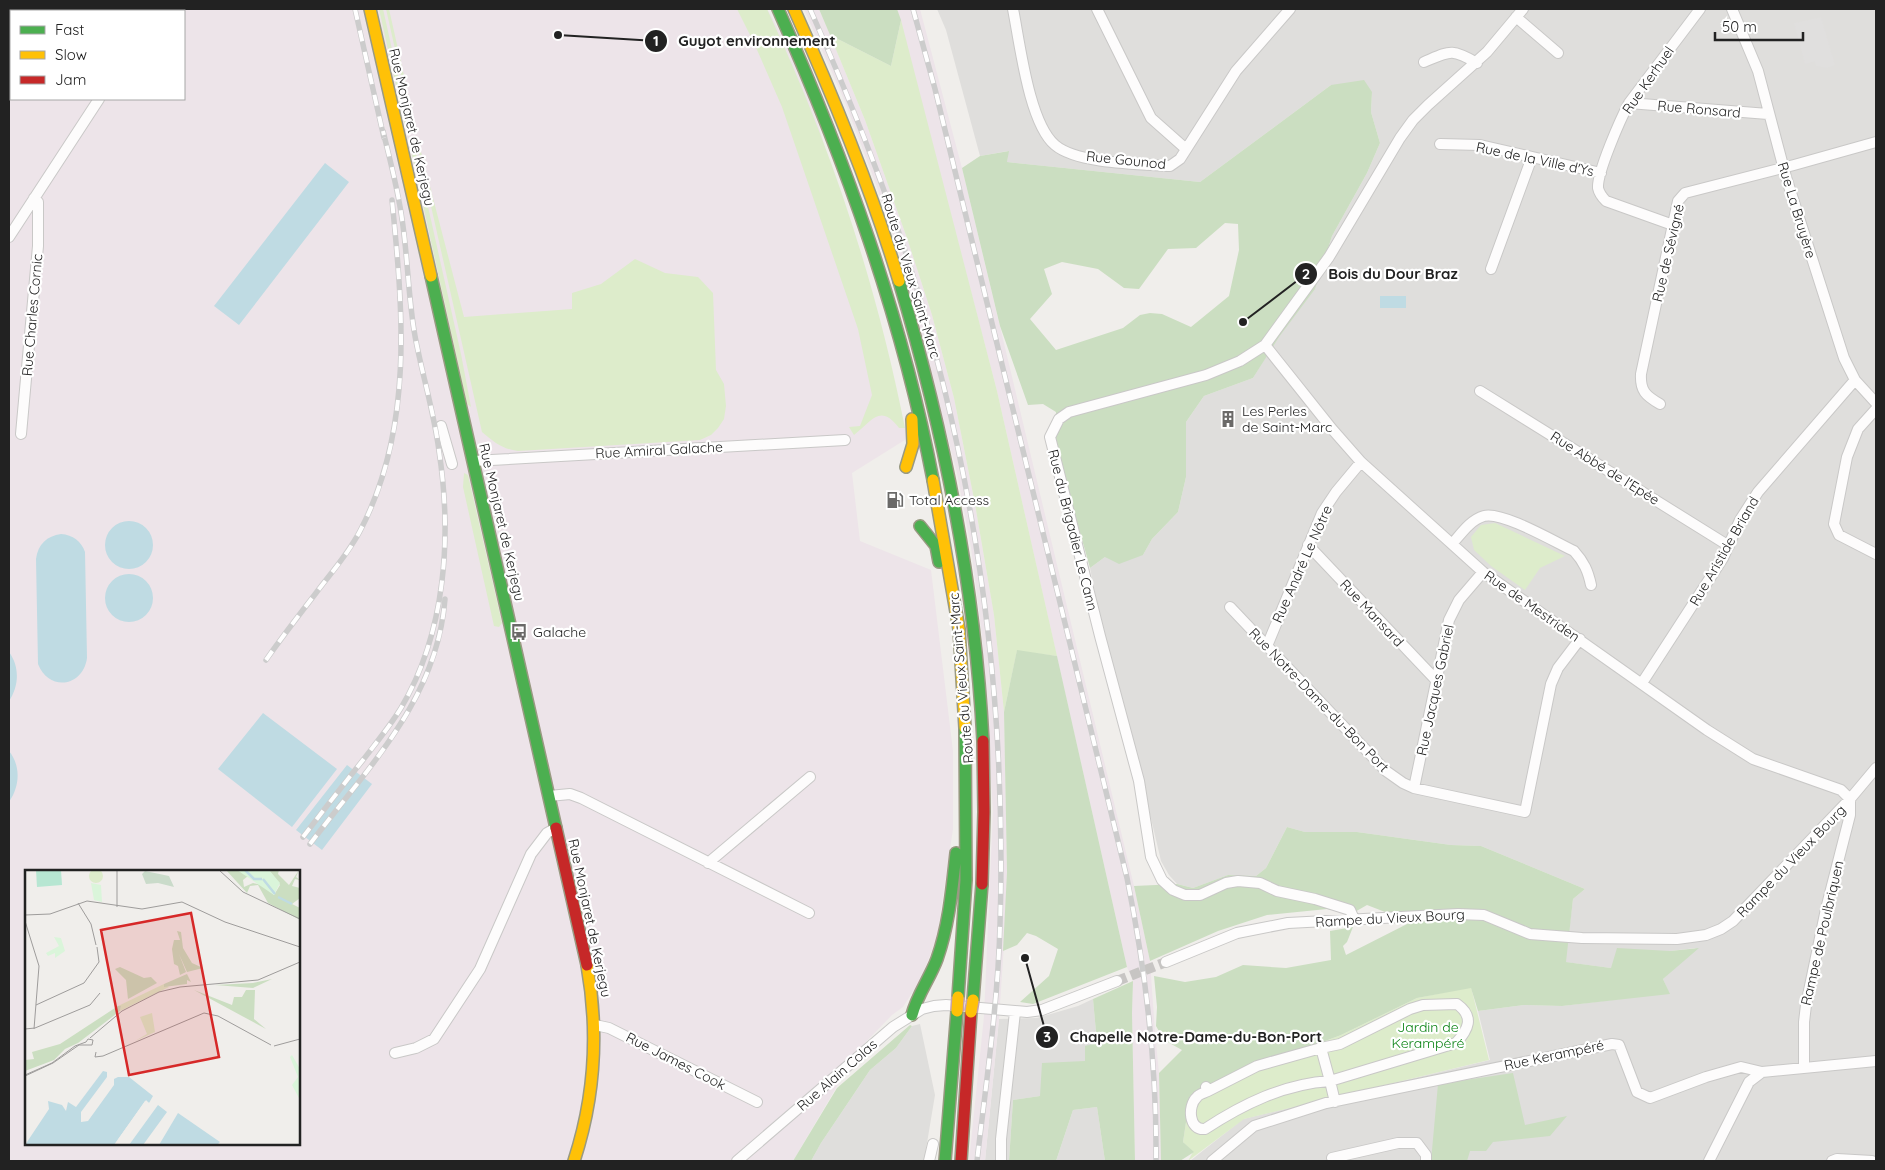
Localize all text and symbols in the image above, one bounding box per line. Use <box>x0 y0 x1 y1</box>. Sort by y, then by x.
legend <box>10 10 185 100</box>
scale bar <box>1715 10 1802 42</box>
text: 50 m <box>1722 17 1757 36</box>
text: Fast <box>55 20 84 39</box>
callout: Guyot environnement <box>643 26 846 56</box>
text: 1 <box>653 31 659 50</box>
text: Guyot environnement <box>678 31 836 50</box>
street label: Rue Kerhuel <box>1618 43 1678 117</box>
text: Slow <box>55 45 87 64</box>
street label: Rue Monjaret de Kerjegu <box>385 46 439 208</box>
text: Jam <box>55 70 86 89</box>
street label: Rue Ronsard <box>1657 96 1741 122</box>
street label: Rue de la Ville d'Ys <box>1474 138 1596 180</box>
street label: Rue Gounod <box>1085 147 1167 173</box>
street label: Rue La Bruyère <box>1774 160 1820 261</box>
street label: Route du Vieux Saint-Marc <box>877 191 945 361</box>
street label: Rue de Sévigné <box>1648 202 1688 304</box>
street label: Rue Charles Cornic <box>18 253 46 377</box>
callout: Bois du Dour Braz <box>1294 259 1468 289</box>
text: 2 <box>1302 264 1310 283</box>
text: Bois du Dour Braz <box>1328 264 1458 283</box>
place label: Les Perles de Saint-Marc <box>1242 402 1332 436</box>
building icon: Les Perles de Saint-Marc <box>1218 409 1238 429</box>
street label: Rue Abbé de l'Epée <box>1547 427 1663 509</box>
street label: Rue Amiral Galache <box>595 438 723 462</box>
street label: Rue Monjaret de Kerjegu <box>475 441 529 603</box>
street label: Rue du Brigadier Le Cann <box>1044 447 1102 613</box>
fuel station icon: Total Access <box>885 490 905 510</box>
place label: Total Access <box>909 491 989 509</box>
street label: Rue Aristide Briand <box>1685 493 1763 609</box>
street label: Rue André Le Nôtre <box>1268 502 1336 626</box>
street label: Rue de Mestriden <box>1481 566 1583 646</box>
street label: Rue Mansard <box>1336 575 1408 651</box>
street label: Route du Vieux Saint-Marc <box>945 592 977 764</box>
bus stop icon: Galache <box>509 622 529 642</box>
place label: Galache <box>533 623 586 641</box>
street label: Rue Jacques Gabriel <box>1412 623 1458 757</box>
street label: Rue Notre-Dame-du-Bon Port <box>1245 624 1393 776</box>
street label: Rampe du Vieux Bourg <box>1733 801 1849 921</box>
street label: Rue Monjaret de Kerjegu <box>564 837 616 999</box>
street label: Rampe de Poulbriquen <box>1797 859 1847 1007</box>
inset map <box>25 870 300 1145</box>
street label: Rampe du Vieux Bourg <box>1315 905 1465 931</box>
park label: Jardin de Kerampéré <box>1392 1018 1465 1052</box>
callout: Chapelle Notre-Dame-du-Bon-Port <box>1035 1022 1332 1052</box>
text: 3 <box>1043 1027 1051 1046</box>
text: Chapelle Notre-Dame-du-Bon-Port <box>1070 1027 1322 1046</box>
street label: Rue James Cook <box>623 1028 729 1094</box>
street label: Rue Alain Colas <box>793 1035 881 1115</box>
street label: Rue Kerampéré <box>1502 1036 1606 1074</box>

